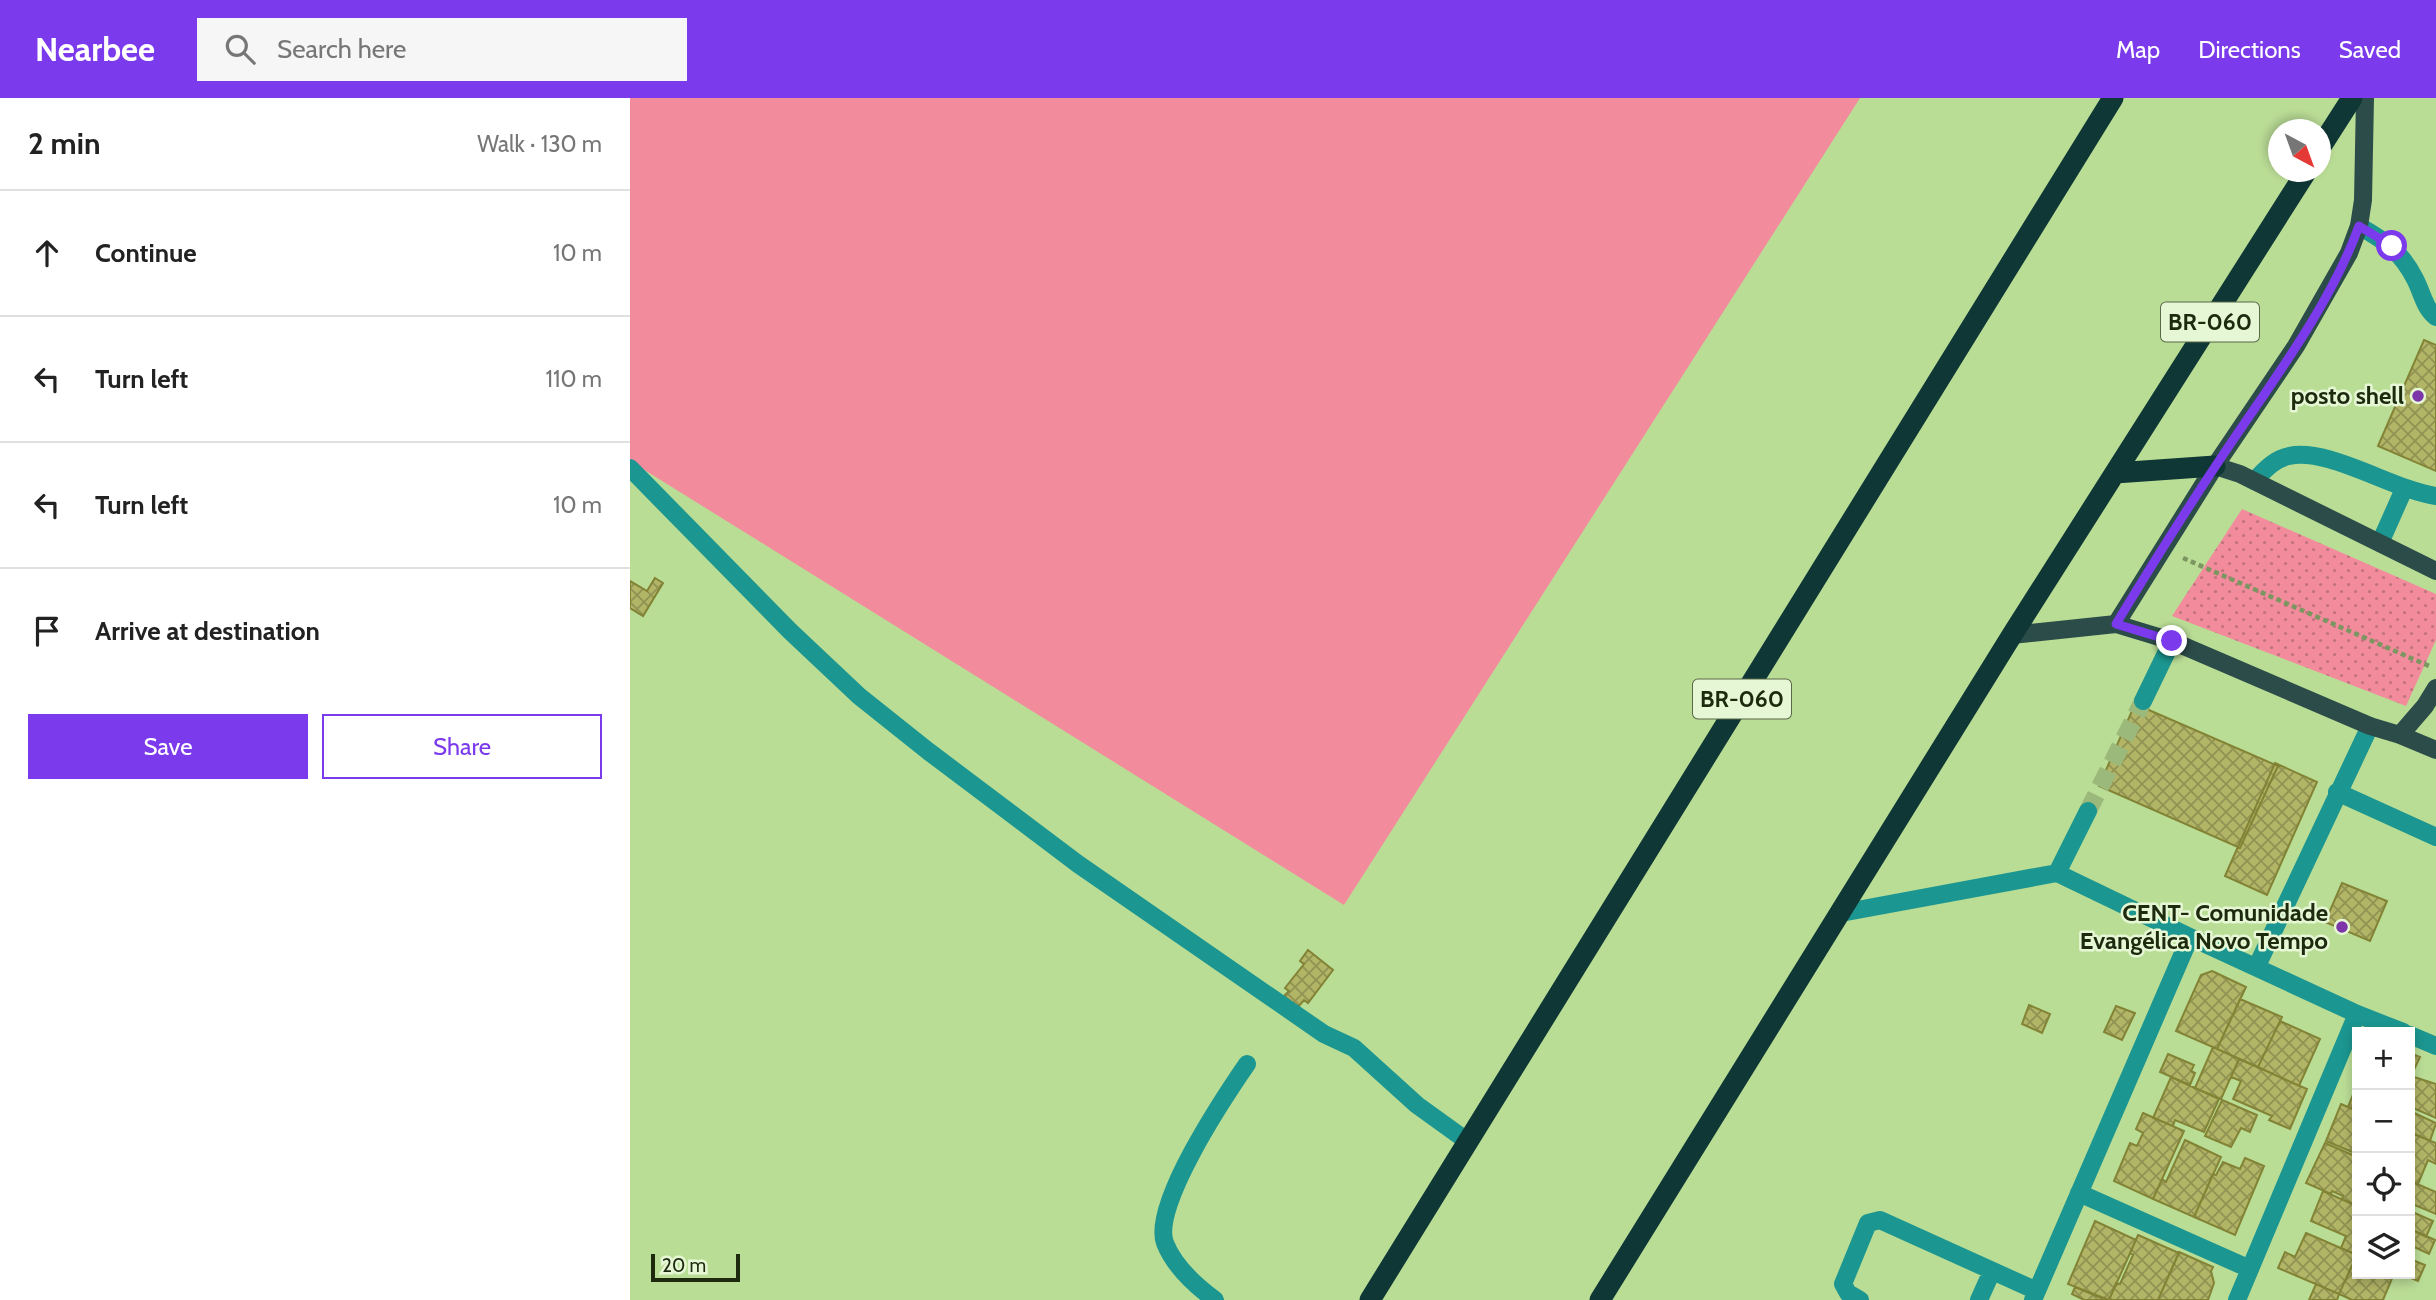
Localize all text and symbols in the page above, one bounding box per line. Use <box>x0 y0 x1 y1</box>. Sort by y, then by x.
search box <box>197 18 687 81</box>
text: Nearbee <box>35 29 155 69</box>
icon: search <box>221 30 259 68</box>
text: Search here <box>277 33 406 65</box>
text: Map <box>2116 35 2160 64</box>
text: Directions <box>2198 35 2301 64</box>
text: Saved <box>2339 35 2401 64</box>
north arrow <box>2268 119 2331 182</box>
text: 2 min <box>28 125 100 162</box>
text: Walk · 130 m <box>477 130 602 158</box>
route start <box>2376 230 2407 261</box>
icon: ahead <box>28 234 66 272</box>
text: Continue <box>95 237 197 269</box>
text: 10 m <box>553 239 602 267</box>
road number: BR-060 <box>2161 302 2259 342</box>
icon: left <box>28 360 66 398</box>
text: Turn left <box>95 363 188 395</box>
text: 110 m <box>546 365 602 393</box>
place label: posto shell <box>2291 381 2404 410</box>
marker: posto shell <box>2410 388 2426 404</box>
icon: left <box>28 486 66 524</box>
text: Turn left <box>95 489 188 521</box>
text: 10 m <box>553 491 602 519</box>
icon: arrive <box>28 612 66 650</box>
text: Arrive at destination <box>95 615 320 647</box>
route end <box>2156 625 2187 656</box>
road number: BR-060 <box>1693 680 1791 719</box>
button: Save <box>28 714 308 779</box>
button: Share <box>322 714 602 779</box>
place label: CENT- Comunidade Evangélica Novo Tempo <box>2080 898 2328 955</box>
marker: CENT- Comunidade Evangélica Novo Tempo <box>2334 919 2350 935</box>
map controls <box>2352 1027 2415 1279</box>
button: + <box>2352 1027 2415 1090</box>
button: − <box>2352 1090 2415 1153</box>
button: locate <box>2352 1153 2415 1216</box>
button: layers <box>2352 1216 2415 1279</box>
scale bar <box>651 1251 740 1283</box>
text: 20 m <box>662 1254 706 1277</box>

